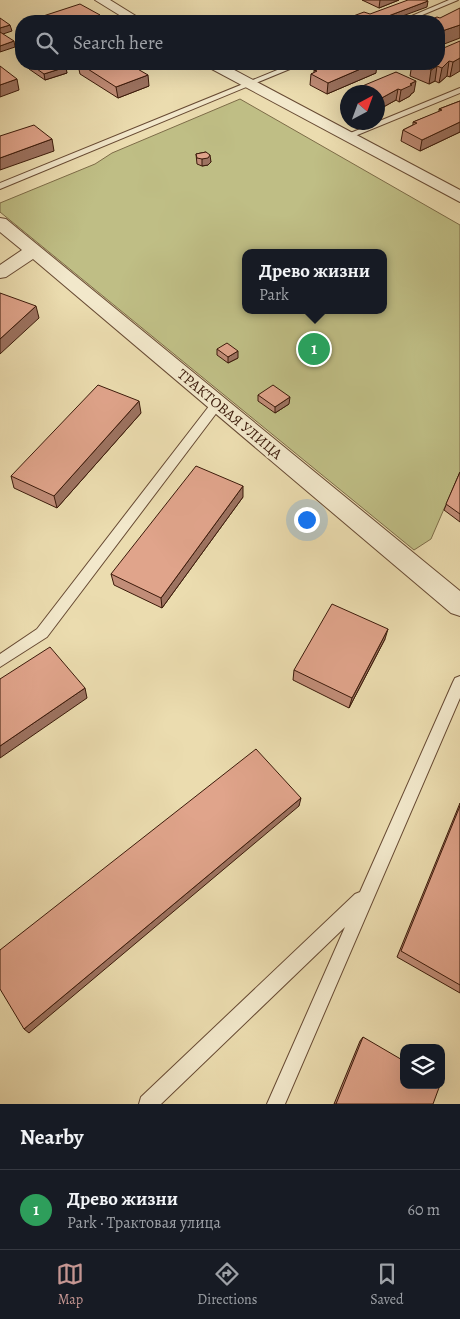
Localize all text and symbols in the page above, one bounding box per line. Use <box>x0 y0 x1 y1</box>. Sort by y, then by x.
search box <box>15 15 445 70</box>
icon: search <box>33 29 61 57</box>
text: Search here <box>73 30 163 56</box>
north arrow <box>340 85 385 130</box>
popup <box>242 249 387 314</box>
text: Древо жизни <box>259 258 370 284</box>
text: Park <box>259 284 289 306</box>
pin: 1 <box>298 330 330 368</box>
street label: ТРАКТОВАЯ УЛИЦА <box>173 364 287 464</box>
your location <box>294 507 320 533</box>
map controls <box>400 1044 445 1089</box>
button: layers <box>400 1044 445 1089</box>
text: Nearby <box>20 1123 83 1151</box>
text: Древо жизни <box>67 1186 178 1212</box>
text: 1 <box>33 1199 39 1221</box>
text: 60 m <box>408 1199 440 1221</box>
text: Park · Трактовая улица <box>67 1212 221 1234</box>
tab: Map <box>56 1260 84 1309</box>
tab: Directions <box>197 1260 257 1309</box>
tab: Saved <box>370 1260 404 1309</box>

